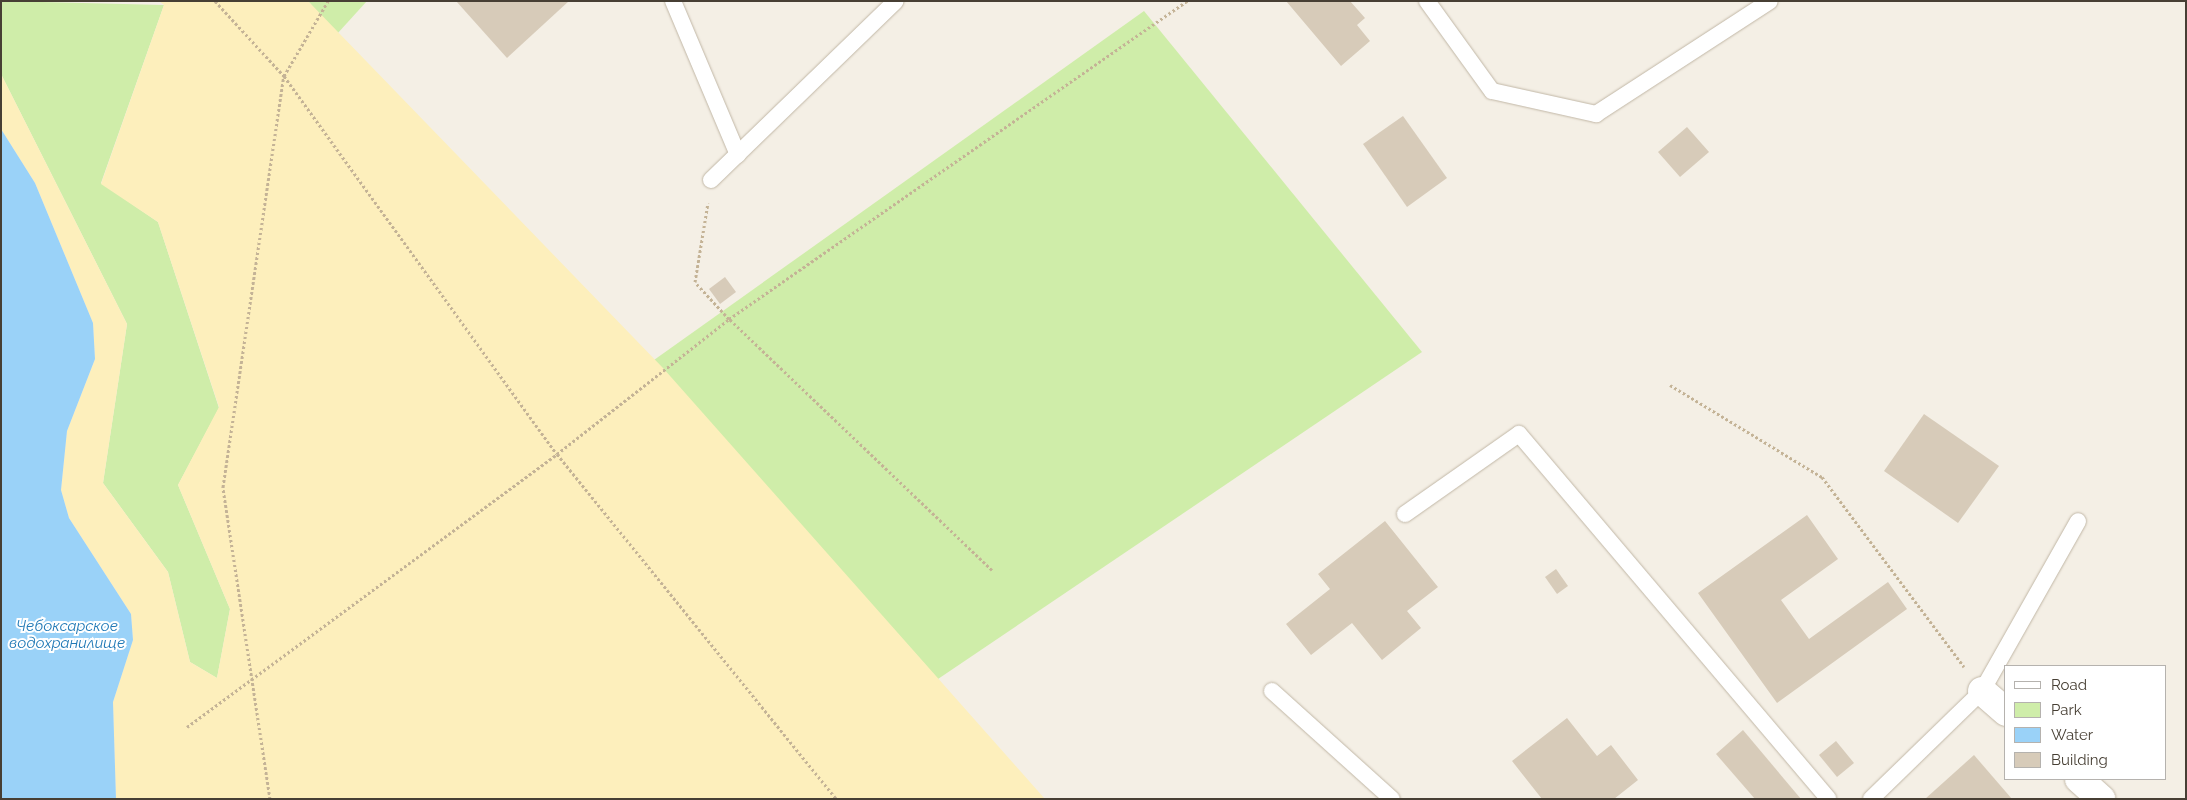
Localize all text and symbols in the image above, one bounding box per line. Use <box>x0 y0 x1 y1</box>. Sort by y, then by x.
water label: Чебоксарское водохранилище <box>9 617 125 652</box>
legend <box>2004 665 2167 780</box>
text: Road <box>2051 676 2087 694</box>
text: Park <box>2051 701 2082 719</box>
text: Water <box>2051 726 2093 744</box>
text: Building <box>2051 751 2108 769</box>

